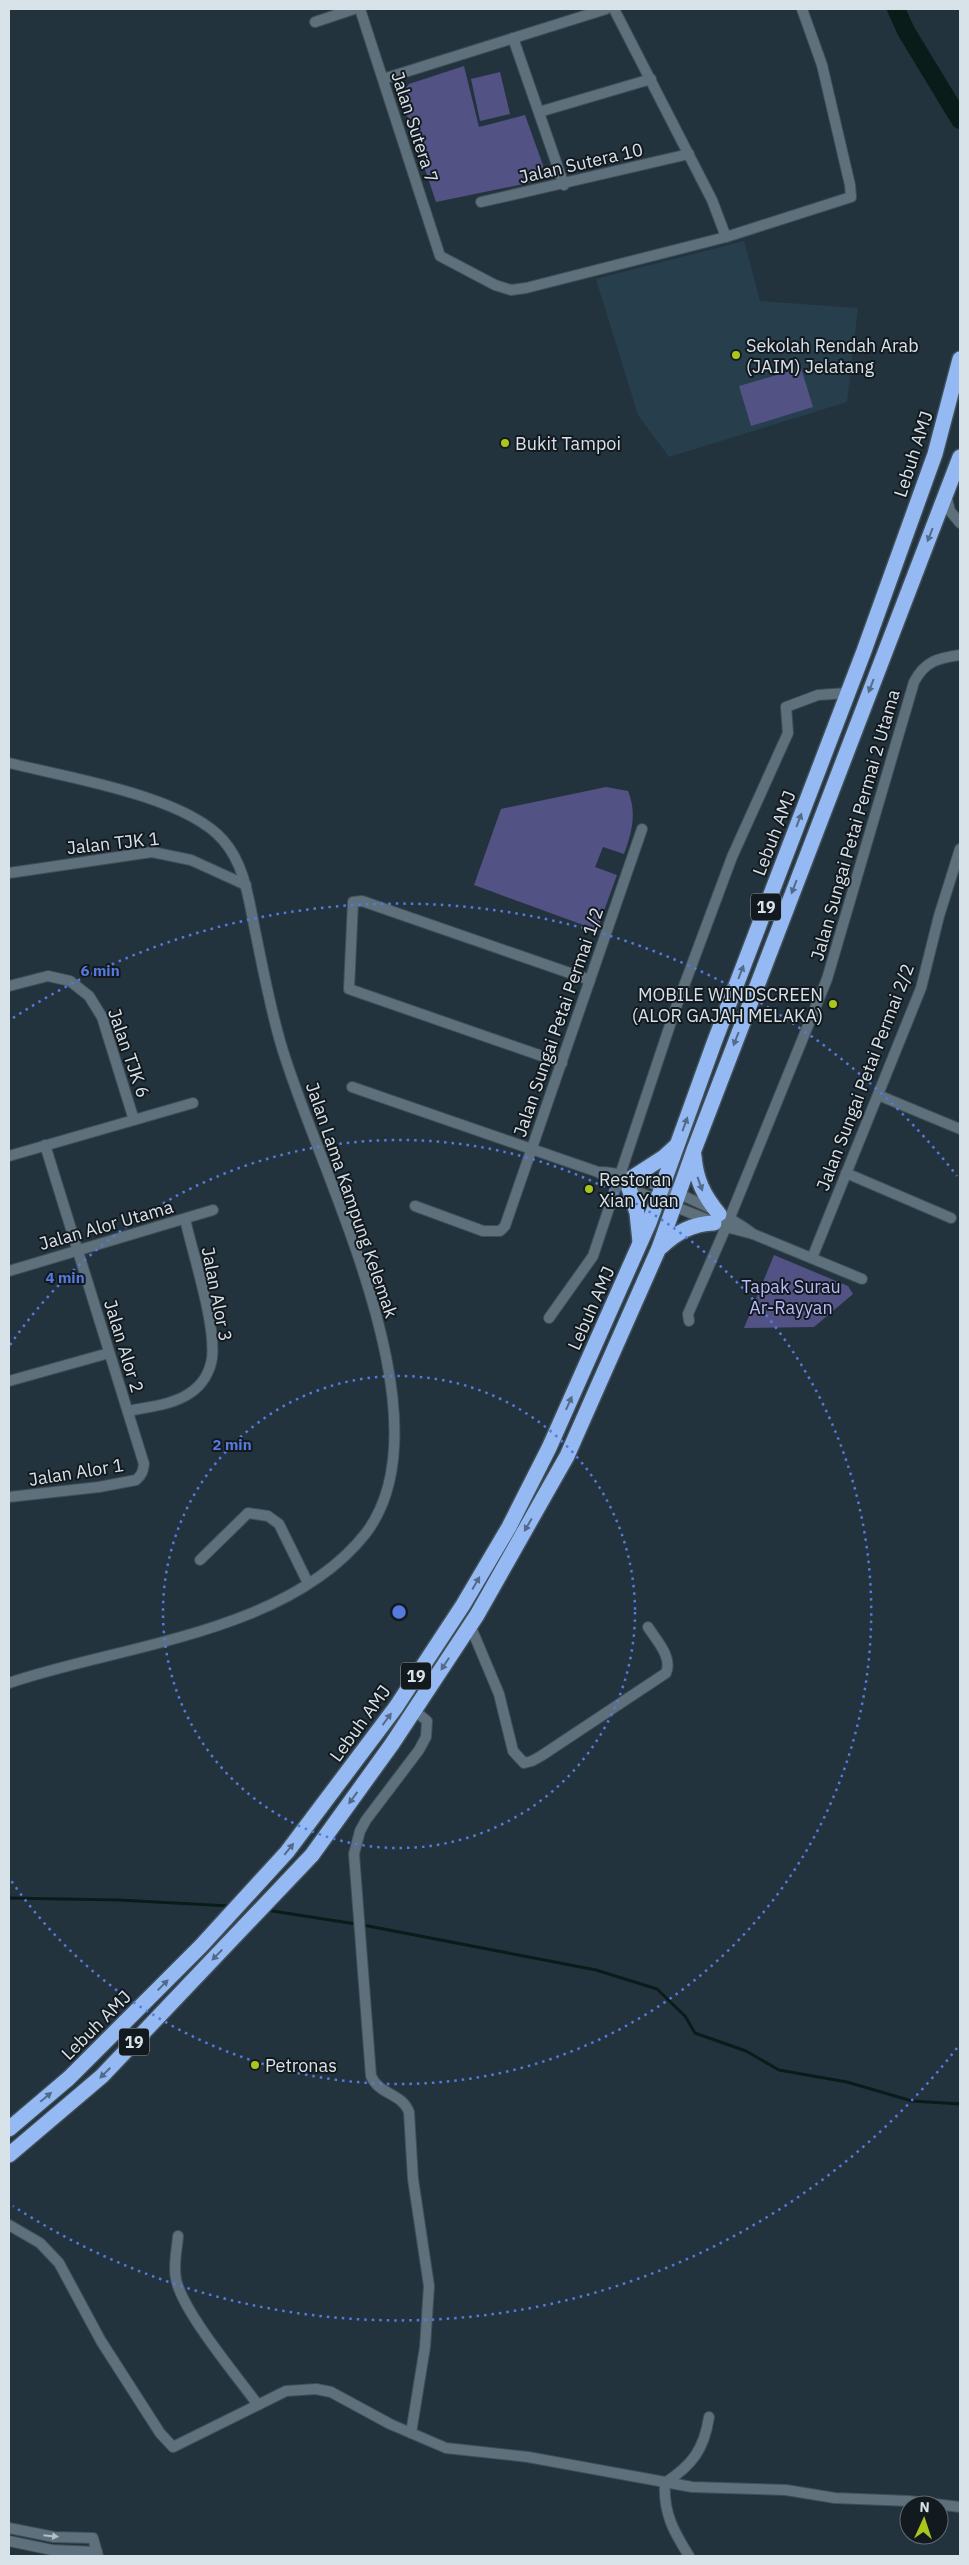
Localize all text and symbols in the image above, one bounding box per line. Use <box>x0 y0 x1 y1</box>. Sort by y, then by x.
street label: Jalan Sutera 7 <box>386 68 444 186</box>
street label: Jalan Sutera 10 <box>517 138 645 188</box>
place label: Sekolah Rendah Arab (JAIM) Jelatang <box>746 334 919 378</box>
marker: Sekolah Rendah Arab (JAIM) Jelatang <box>730 349 742 361</box>
street label: Lebuh AMJ <box>888 408 938 500</box>
place label: Bukit Tampoi <box>515 432 621 455</box>
marker: Bukit Tampoi <box>499 437 511 449</box>
one-way arrow <box>926 527 933 542</box>
one-way arrow <box>867 679 875 694</box>
street label: Jalan Sungai Petai Permai 2 Utama <box>805 686 905 963</box>
street label: Lebuh AMJ <box>747 787 801 879</box>
one-way arrow <box>795 812 803 827</box>
street label: Jalan TJK 1 <box>66 827 160 859</box>
one-way arrow <box>790 880 798 895</box>
road number: 19 <box>751 894 781 920</box>
street label: Jalan Sungai Petai Permai 1/2 <box>508 904 608 1140</box>
street label: Jalan Sungai Petai Permai 2/2 <box>811 960 919 1194</box>
text: 6 min <box>80 961 120 980</box>
one-way arrow <box>737 964 745 979</box>
place label: MOBILE WINDSCREEN (ALOR GAJAH MELAKA) <box>632 983 823 1027</box>
marker: MOBILE WINDSCREEN (ALOR GAJAH MELAKA) <box>827 998 839 1010</box>
street label: Jalan TJK 6 <box>103 1005 155 1101</box>
one-way arrow <box>732 1031 739 1046</box>
street label: Jalan Lama Kampung Kelemak <box>301 1079 403 1321</box>
one-way arrow <box>681 1116 689 1131</box>
place label: Restoran Xian Yuan <box>599 1168 679 1212</box>
one-way arrow <box>696 1177 704 1192</box>
marker: Restoran Xian Yuan <box>583 1183 595 1195</box>
street label: Jalan Alor Utama <box>36 1195 176 1255</box>
street label: Jalan Alor 3 <box>197 1245 237 1343</box>
street label: Lebuh AMJ <box>562 1263 620 1353</box>
text: 4 min <box>45 1268 85 1287</box>
park label: Tapak Surau Ar-Rayyan <box>741 1275 841 1319</box>
street label: Jalan Alor 2 <box>99 1297 149 1395</box>
one-way arrow <box>566 1396 574 1410</box>
text: 2 min <box>212 1435 252 1454</box>
street label: Jalan Alor 1 <box>27 1453 125 1491</box>
one-way arrow <box>524 1518 533 1531</box>
one-way arrow <box>471 1577 480 1590</box>
centre of rings <box>390 1603 408 1621</box>
one-way arrow <box>440 1657 450 1670</box>
road number: 19 <box>401 1662 431 1690</box>
street label: Lebuh AMJ <box>324 1680 396 1766</box>
one-way arrow <box>382 1713 392 1726</box>
one-way arrow <box>348 1791 358 1805</box>
one-way arrow <box>283 1843 294 1856</box>
one-way arrow <box>211 1949 223 1961</box>
one-way arrow <box>156 1979 168 1991</box>
street label: Lebuh AMJ <box>56 1985 136 2065</box>
road number: 19 <box>119 2028 149 2056</box>
place label: Petronas <box>265 2054 337 2077</box>
marker: Petronas <box>249 2059 261 2071</box>
one-way arrow <box>99 2066 111 2078</box>
one-way arrow <box>39 2092 52 2103</box>
north arrow <box>899 2495 949 2545</box>
text: N <box>919 2498 930 2516</box>
one-way arrow <box>43 2532 59 2540</box>

